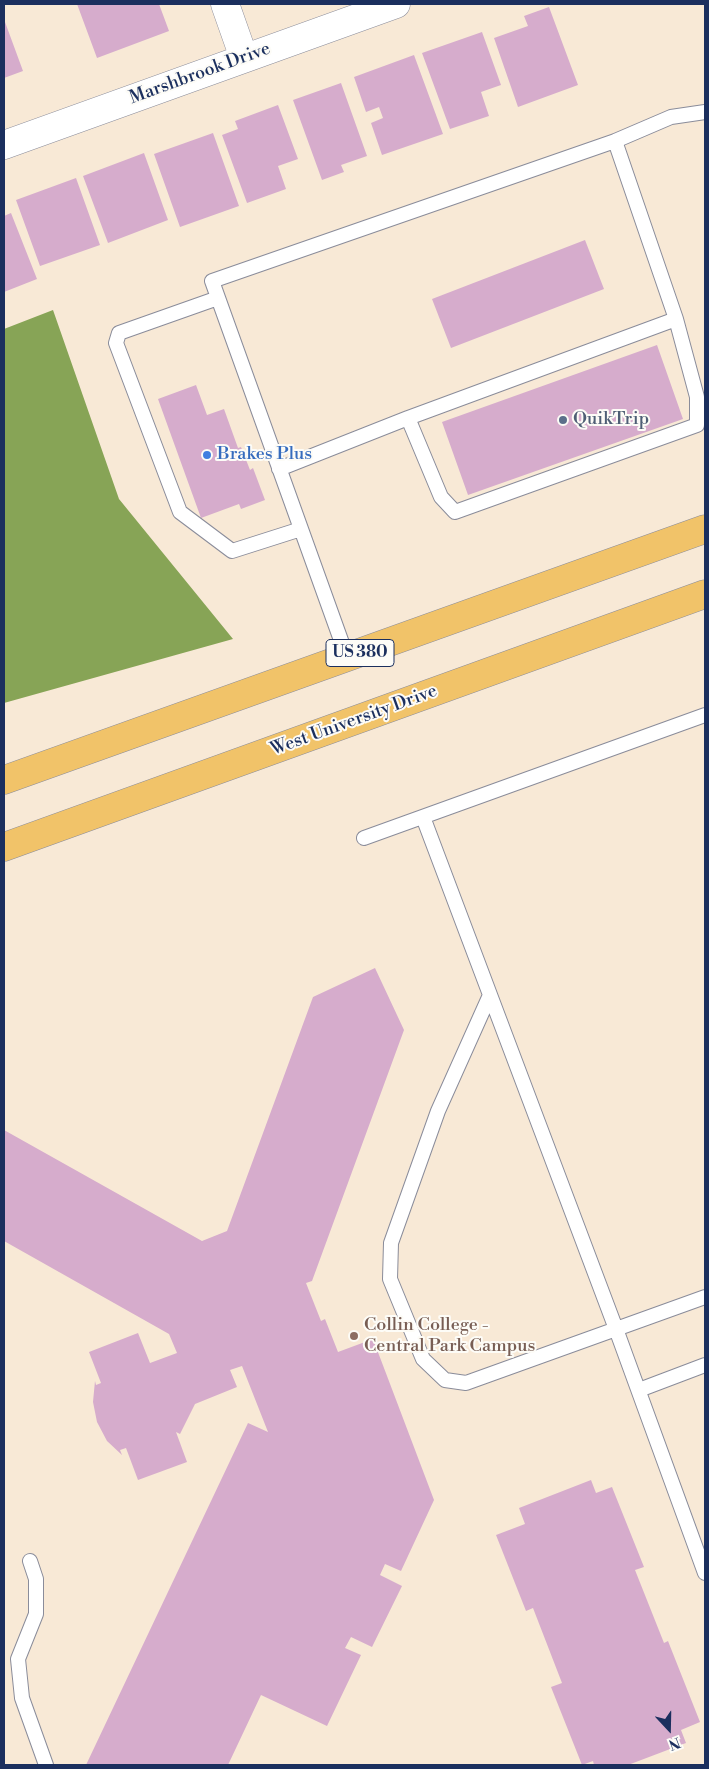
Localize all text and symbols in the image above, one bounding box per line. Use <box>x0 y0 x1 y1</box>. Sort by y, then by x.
street label: Marshbrook Drive <box>127 38 273 110</box>
place label: QuikTrip <box>573 409 649 431</box>
marker: QuikTrip <box>557 414 569 426</box>
place label: Brakes Plus <box>217 444 312 466</box>
marker: Brakes Plus <box>201 449 213 461</box>
road number: US 380 <box>326 640 394 666</box>
street label: West University Drive <box>268 681 440 761</box>
place label: Collin College - Central Park Campus <box>364 1315 535 1358</box>
marker: Collin College - Central Park Campus <box>348 1330 360 1342</box>
north arrow <box>644 1704 694 1754</box>
text: N <box>666 1733 683 1753</box>

